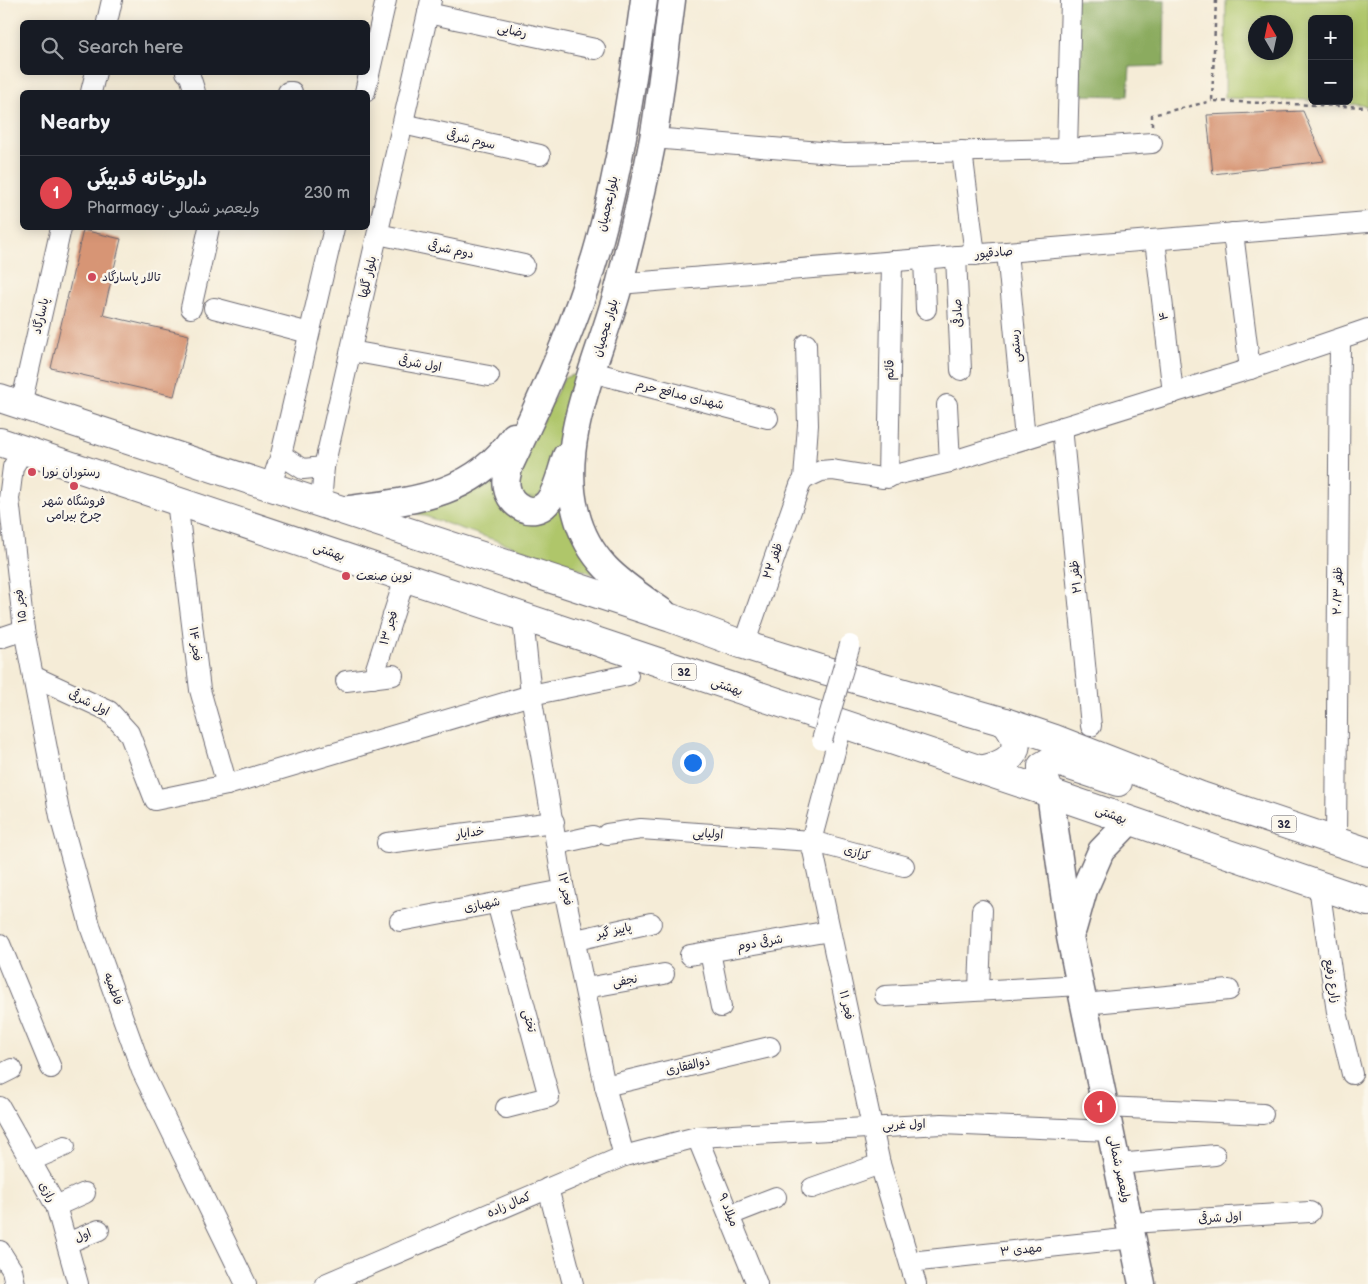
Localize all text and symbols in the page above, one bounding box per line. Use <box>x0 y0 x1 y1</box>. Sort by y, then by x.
north arrow <box>1248 15 1293 60</box>
map controls <box>1308 15 1353 105</box>
button: + <box>1308 15 1353 60</box>
search box <box>20 20 370 75</box>
street label: رضایی <box>496 21 528 41</box>
icon: search <box>38 34 66 62</box>
text: Search here <box>78 36 183 59</box>
button: − <box>1308 60 1353 105</box>
text: Nearby <box>40 110 110 135</box>
street label: سوم شرقی <box>445 127 497 154</box>
text: داروخانه قدبیگی <box>87 168 207 191</box>
street label: بلوارعجمیان <box>594 175 622 233</box>
text: 1 <box>53 184 59 203</box>
text: 230 m <box>304 184 350 203</box>
text: Pharmacy · ولیعصر شمالی <box>87 199 260 218</box>
street label: دوم شرقی <box>427 238 475 263</box>
street label: صادقپور <box>973 244 1014 262</box>
street label: بلوار گلها <box>356 255 380 299</box>
place label: تالار پاسارگاد <box>102 270 161 285</box>
marker: تالار پاسارگاد <box>86 271 98 283</box>
street label: پاسارگاد <box>30 296 52 336</box>
street label: بلوار عجمیان <box>590 297 622 359</box>
street label: صادقی <box>950 298 966 328</box>
street label: ۴ <box>1156 311 1172 321</box>
street label: رستمی <box>1007 329 1025 363</box>
street label: اول شرقی <box>397 353 443 375</box>
street label: قائم <box>882 359 899 381</box>
street label: شهدای مدافع حرم <box>634 377 725 414</box>
place label: رستوران نورا <box>42 465 100 480</box>
marker: رستوران نورا <box>26 466 38 478</box>
marker: فروشگاه شهر چرخ بیرامی <box>68 480 80 492</box>
place label: فروشگاه شهر چرخ بیرامی <box>42 494 105 524</box>
street label: بهشتی <box>311 540 347 564</box>
street label: ظفر ۲۲ <box>760 541 786 581</box>
street label: ظفر ۲۱ <box>1067 560 1085 594</box>
street label: ظفر ۲۰/۳ <box>1330 567 1346 615</box>
place label: نوین صنعت <box>356 569 412 584</box>
marker: نوین صنعت <box>340 570 352 582</box>
street label: فجر ۱۵ <box>11 588 31 624</box>
street label: فجر ۱۳ <box>376 609 402 647</box>
street label: فجر ۱۴ <box>185 626 205 662</box>
road number: 32 <box>672 664 696 680</box>
street label: بهشتی <box>709 675 745 699</box>
street label: اول شرقی <box>66 686 112 720</box>
your location <box>680 750 706 776</box>
street label: بهشتی <box>1093 802 1129 828</box>
road number: 32 <box>1272 816 1296 832</box>
street label: خدایار <box>454 824 485 842</box>
street label: اولیایی <box>692 825 724 843</box>
street label: کزازی <box>842 842 872 864</box>
street label: فجر ۱۲ <box>554 871 576 907</box>
street label: شهبازی <box>463 894 501 916</box>
street label: پاییز گیر <box>594 920 633 943</box>
street label: شرقی دوم <box>736 932 784 955</box>
street label: زارع رفیع <box>1320 958 1343 1004</box>
street label: فاطمیه <box>100 971 126 1007</box>
street label: نجفی <box>611 971 639 991</box>
street label: فجر ۱۱ <box>836 989 856 1021</box>
street label: تختی <box>519 1008 539 1035</box>
street label: ذوالفقاری <box>664 1054 712 1078</box>
pin: 1 <box>1084 1088 1116 1126</box>
street label: اول غربی <box>882 1117 926 1133</box>
street label: ولیعصر شمالی <box>1105 1134 1133 1204</box>
street label: رازی <box>35 1179 59 1205</box>
street label: کمال زاده <box>485 1189 533 1221</box>
street label: میلاد ۹ <box>715 1191 741 1229</box>
street label: اول شرقی <box>1198 1209 1242 1227</box>
street label: اول <box>72 1226 94 1246</box>
street label: مهدی ۳ <box>999 1240 1043 1260</box>

